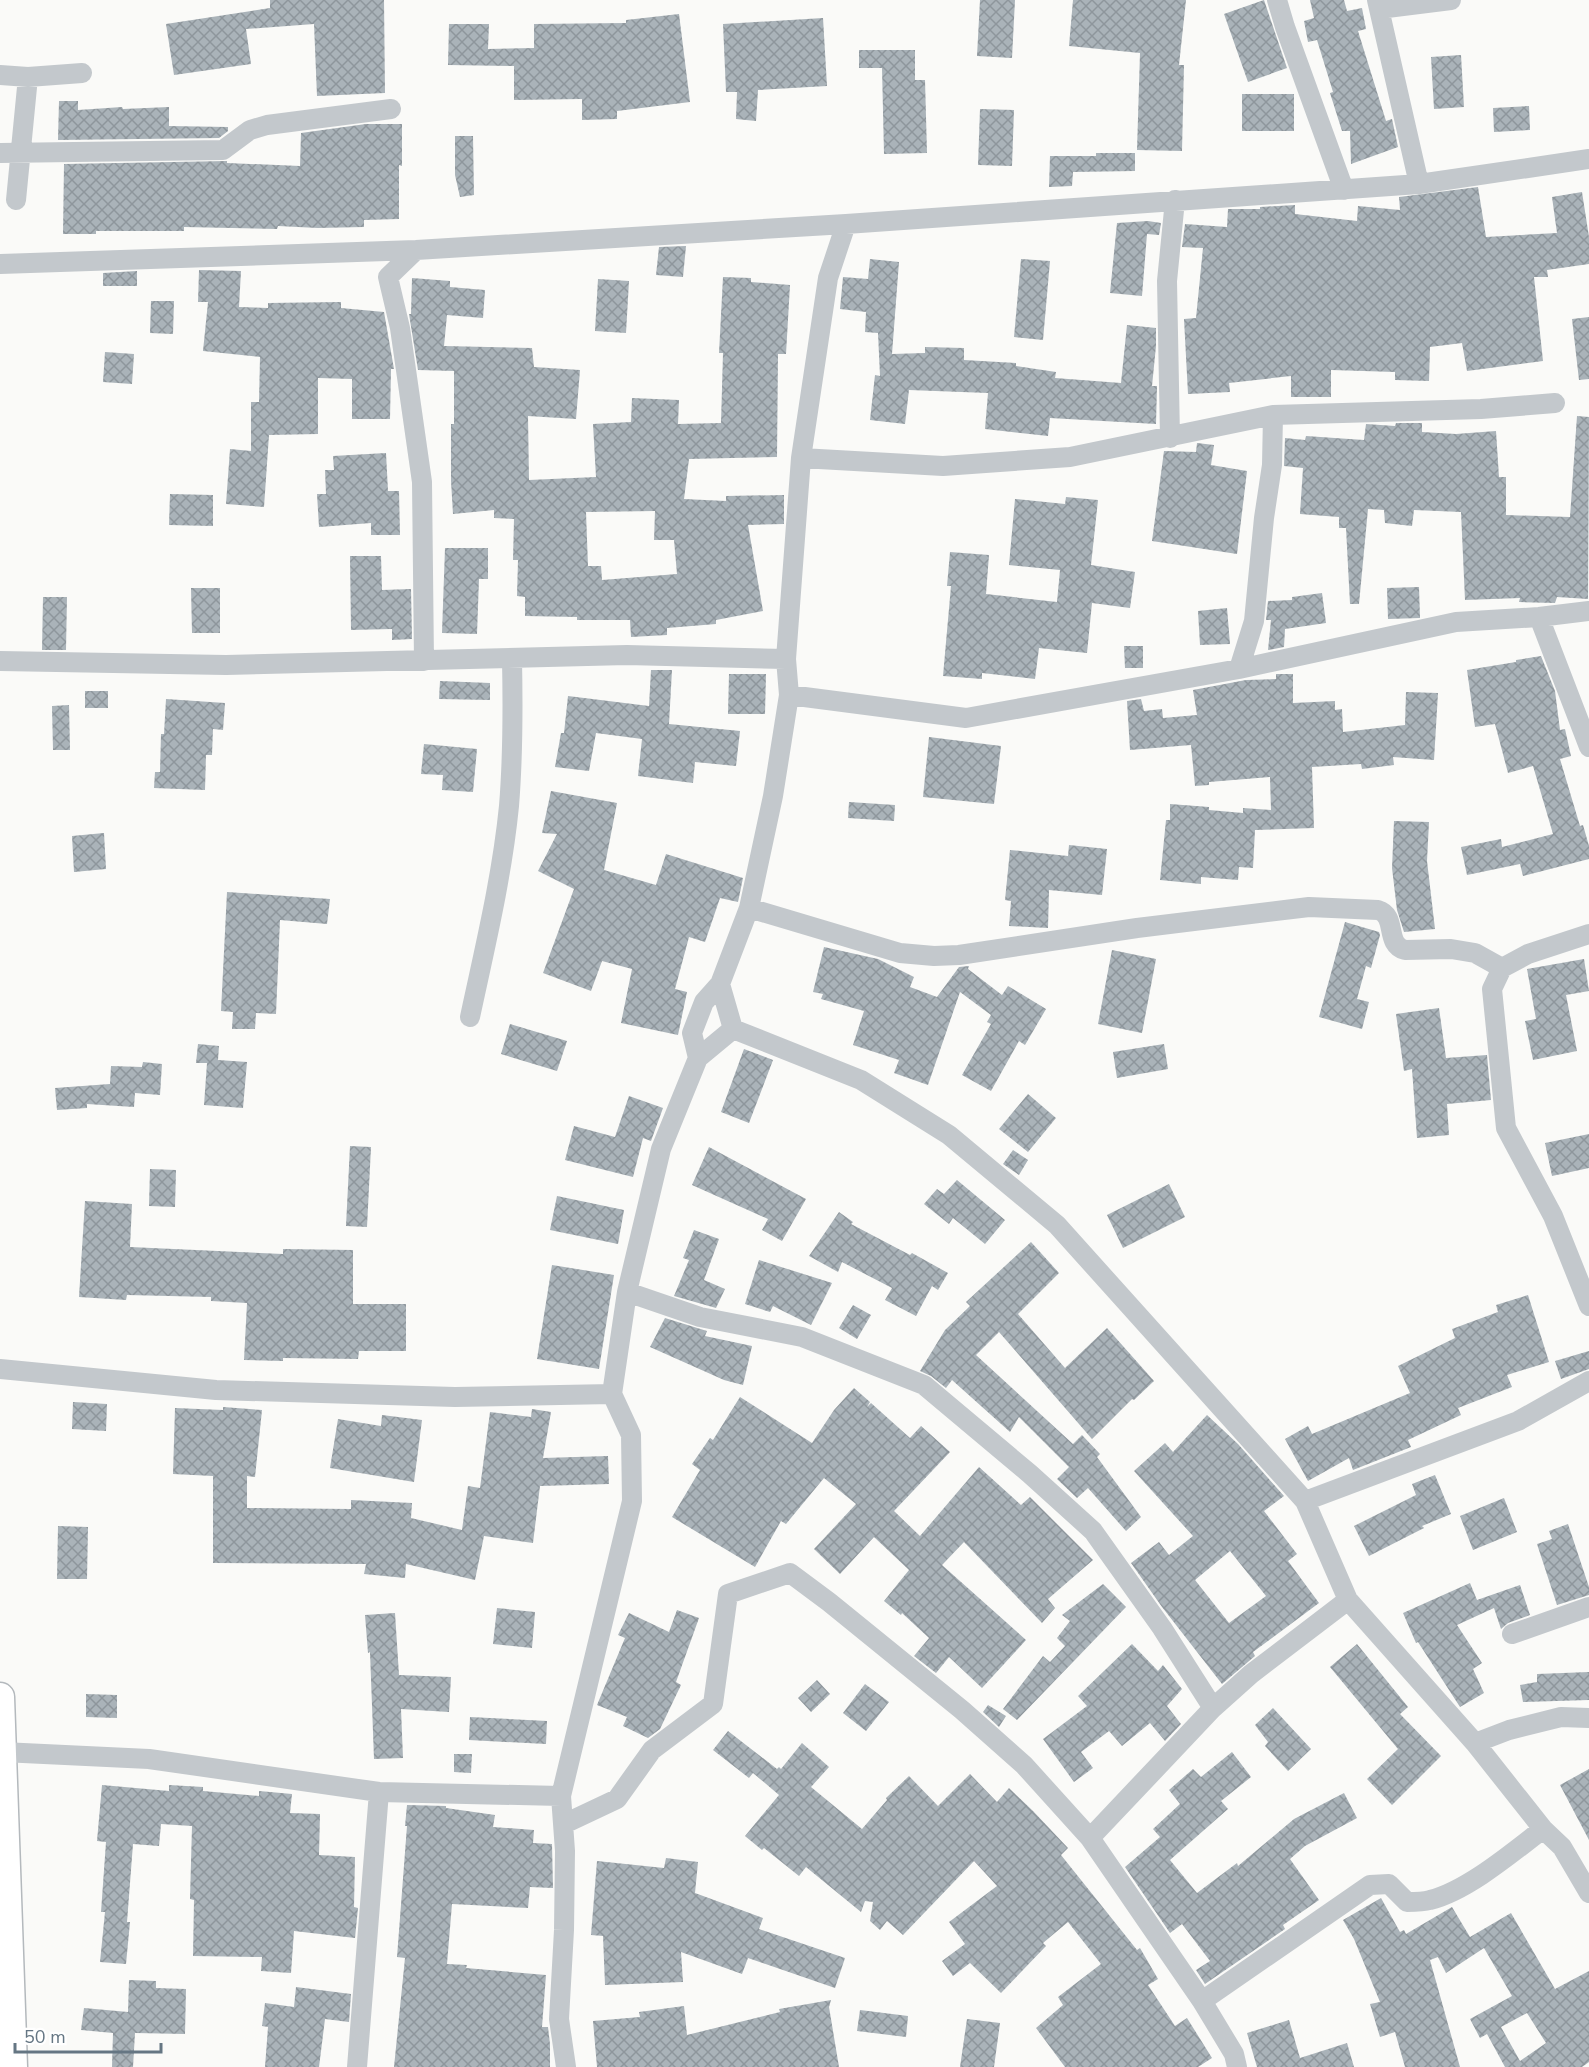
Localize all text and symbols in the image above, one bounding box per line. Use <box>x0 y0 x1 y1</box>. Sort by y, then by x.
scale bar <box>15 2016 160 2054</box>
text: 50 m <box>24 2025 66 2049</box>

